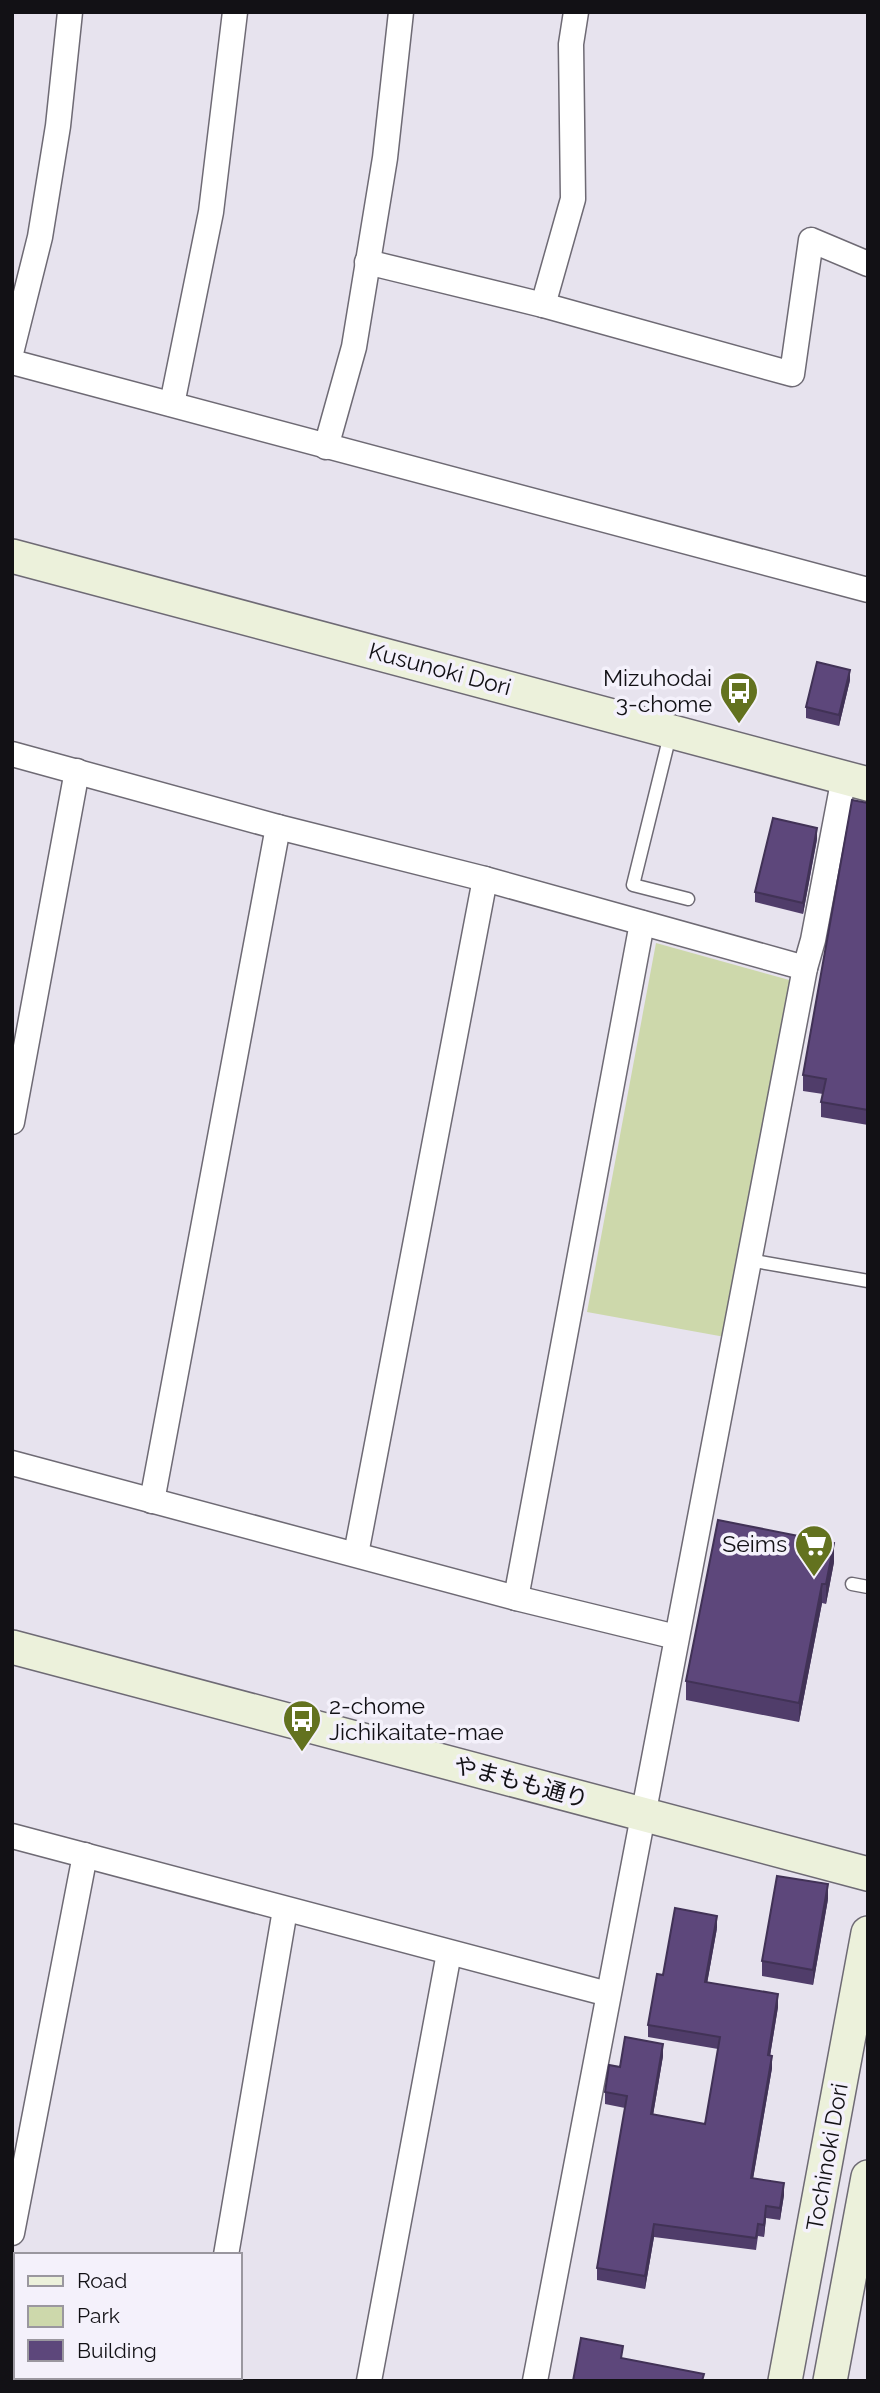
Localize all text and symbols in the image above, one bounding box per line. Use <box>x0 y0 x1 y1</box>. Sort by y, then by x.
street label: Kusunoki Dori <box>366 637 514 700</box>
place label: Mizuhodai 3-chome <box>603 664 712 717</box>
bus stop icon: Mizuhodai 3-chome <box>718 670 760 725</box>
supermarket icon: Seims <box>793 1523 835 1578</box>
place label: Seims <box>722 1530 787 1557</box>
place label: 2-chome Jichikaitate-mae <box>329 1692 504 1745</box>
bus stop icon: 2-chome Jichikaitate-mae <box>281 1698 323 1753</box>
street label: やまもも通り <box>451 1751 591 1812</box>
street label: Tochinoki Dori <box>800 2081 853 2233</box>
legend <box>14 2253 242 2379</box>
text: Road <box>77 2268 127 2293</box>
text: Park <box>77 2303 120 2328</box>
text: Building <box>77 2338 157 2363</box>

